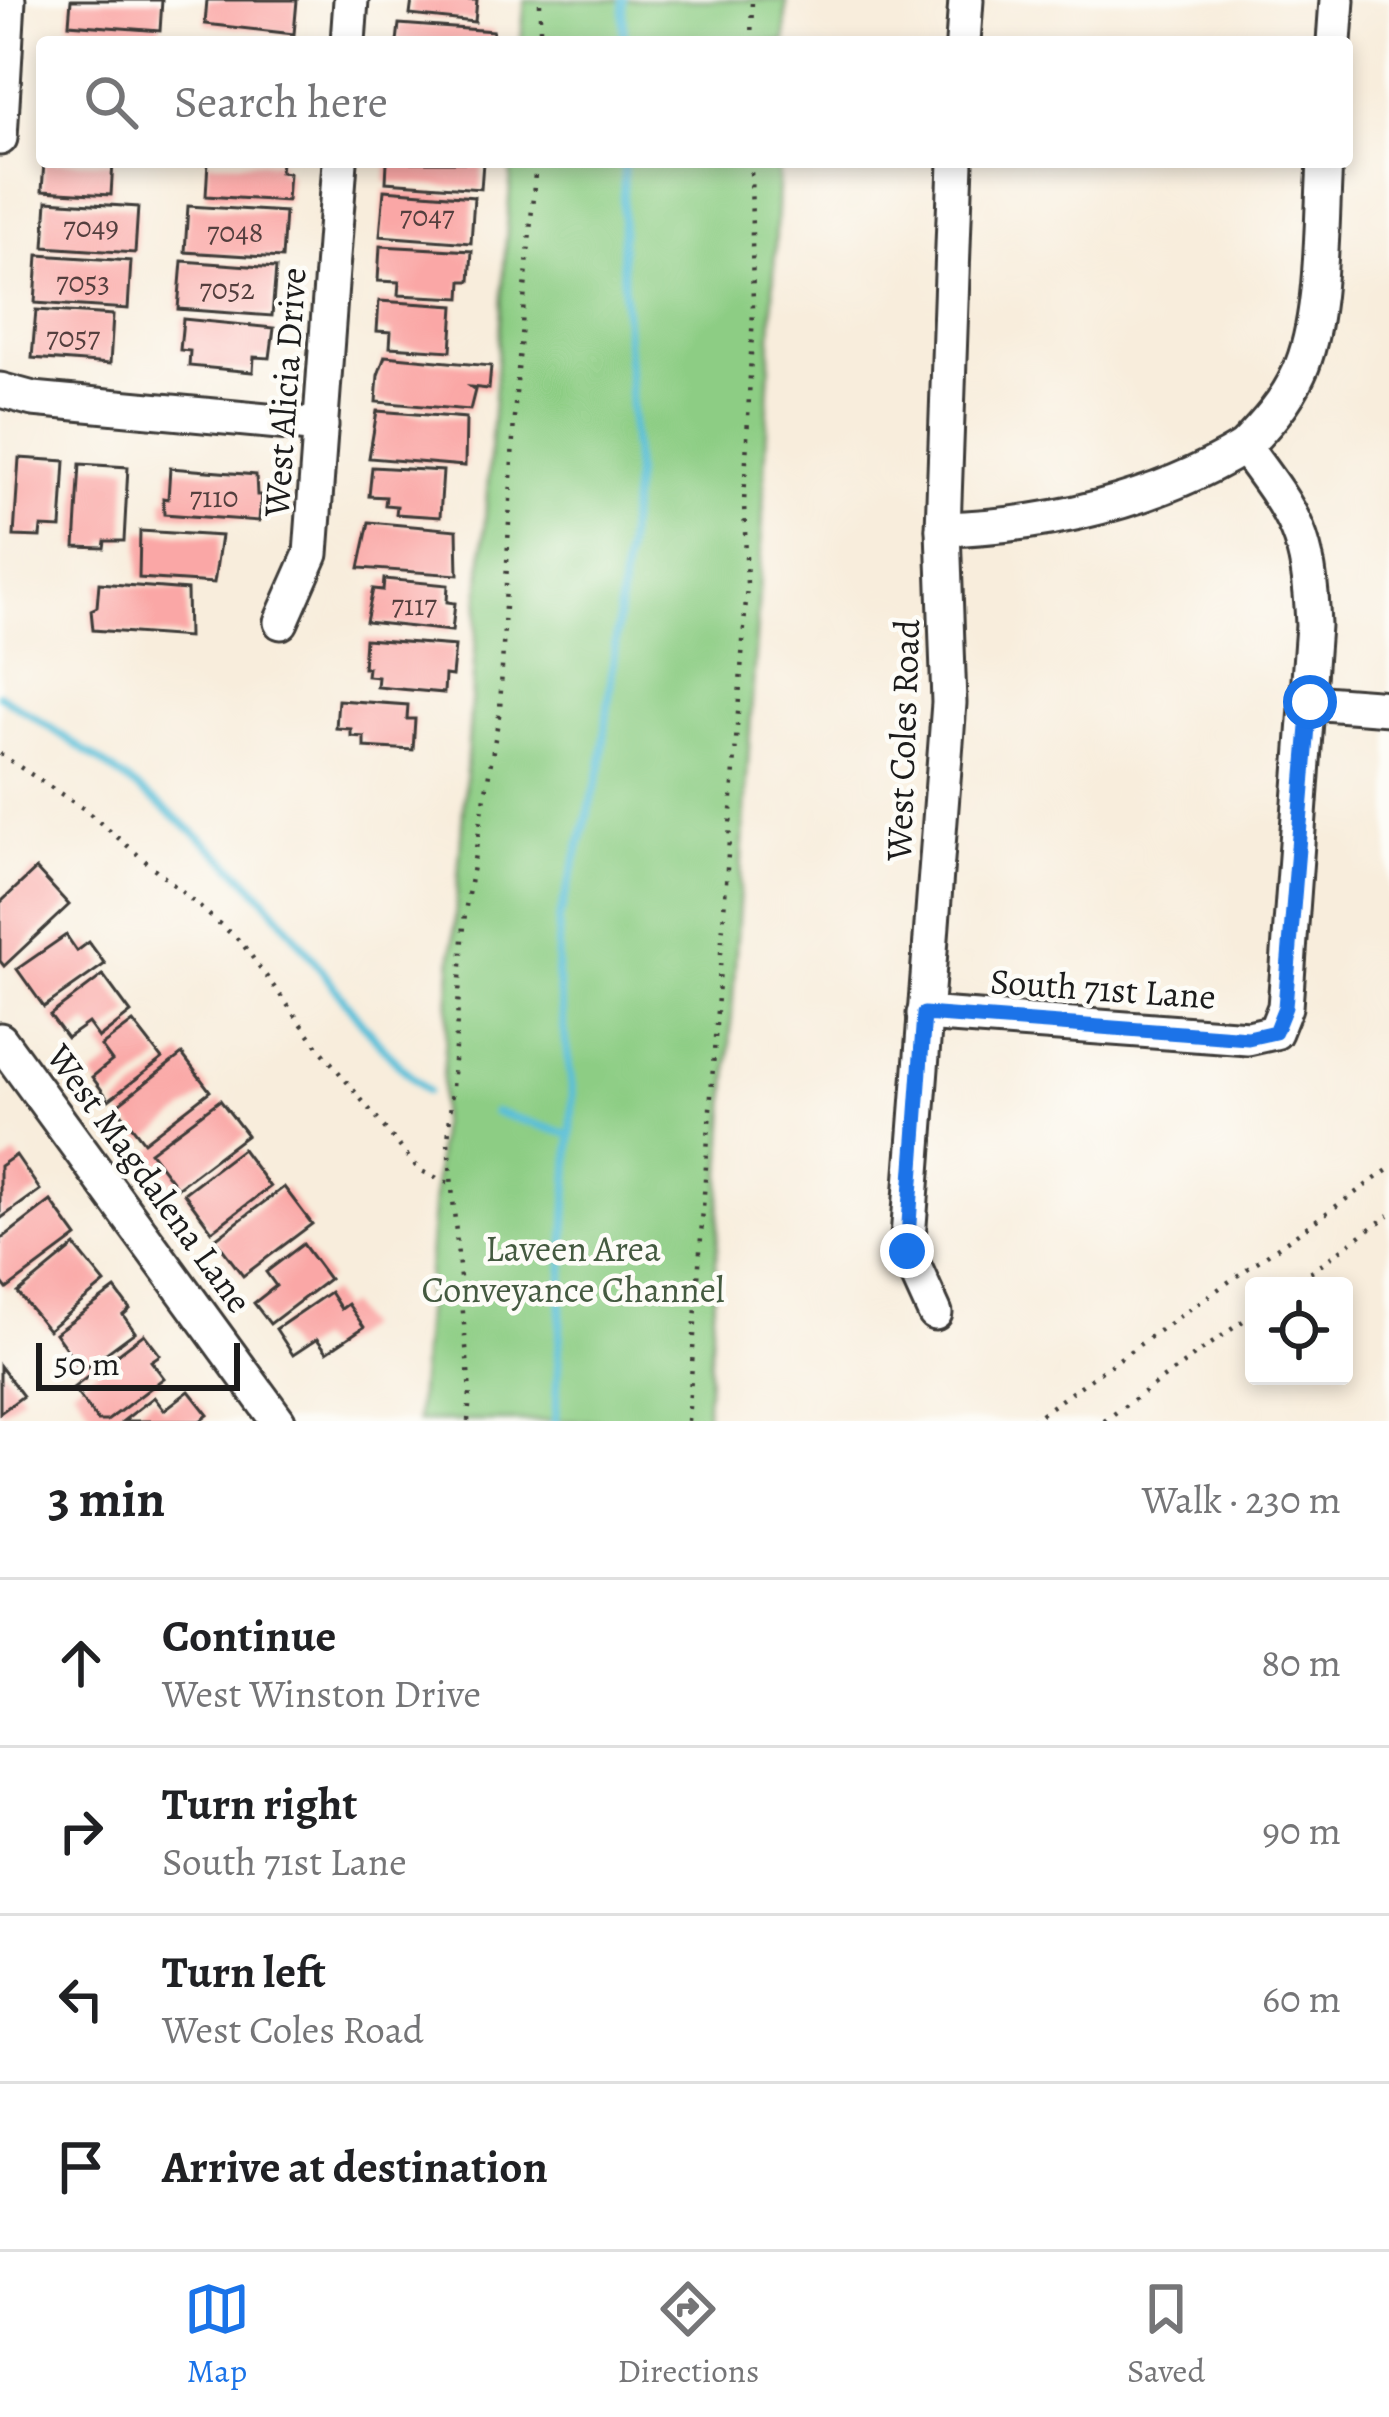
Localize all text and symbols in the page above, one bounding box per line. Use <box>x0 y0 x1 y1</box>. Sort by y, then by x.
search box <box>36 36 1353 168</box>
icon: search <box>78 69 144 135</box>
text: Search here <box>174 71 388 133</box>
house number: 7047 <box>400 196 455 236</box>
house number: 7049 <box>63 207 119 247</box>
house number: 7048 <box>207 212 263 252</box>
house number: 7053 <box>56 262 110 302</box>
street label: West Alicia Drive <box>251 266 318 519</box>
house number: 7052 <box>199 269 255 309</box>
house number: 7057 <box>46 317 100 357</box>
house number: 7110 <box>189 477 239 517</box>
house number: 7117 <box>391 585 437 625</box>
street label: West Coles Road <box>874 618 931 863</box>
route start <box>1283 675 1337 729</box>
street label: South 71st Lane <box>989 956 1217 1021</box>
street label: West Magdalena Lane <box>35 1033 264 1323</box>
park label: Laveen Area Conveyance Channel <box>421 1224 725 1314</box>
route end <box>880 1224 934 1278</box>
map controls <box>1245 1277 1353 1385</box>
button: locate <box>1245 1277 1353 1385</box>
scale bar <box>36 1337 240 1390</box>
text: 50 m <box>54 1341 120 1386</box>
text: 3 min <box>48 1464 165 1534</box>
text: Walk · 230 m <box>1142 1473 1341 1526</box>
text: Continue <box>162 1605 336 1667</box>
icon: ahead <box>48 1630 114 1696</box>
text: 80 m <box>1261 1636 1341 1689</box>
text: West Winston Drive <box>162 1667 481 1720</box>
text: Turn right <box>162 1773 357 1835</box>
icon: right <box>48 1798 114 1864</box>
text: 90 m <box>1262 1804 1341 1857</box>
text: South 71st Lane <box>162 1835 407 1888</box>
text: Turn left <box>162 1941 326 2003</box>
icon: left <box>48 1966 114 2032</box>
text: 60 m <box>1262 1972 1341 2025</box>
text: West Coles Road <box>162 2003 424 2056</box>
icon: arrive <box>48 2134 114 2200</box>
text: Arrive at destination <box>162 2136 548 2198</box>
tab: Map <box>184 2276 250 2393</box>
tab: Directions <box>618 2276 759 2393</box>
tab: Saved <box>1127 2276 1205 2393</box>

